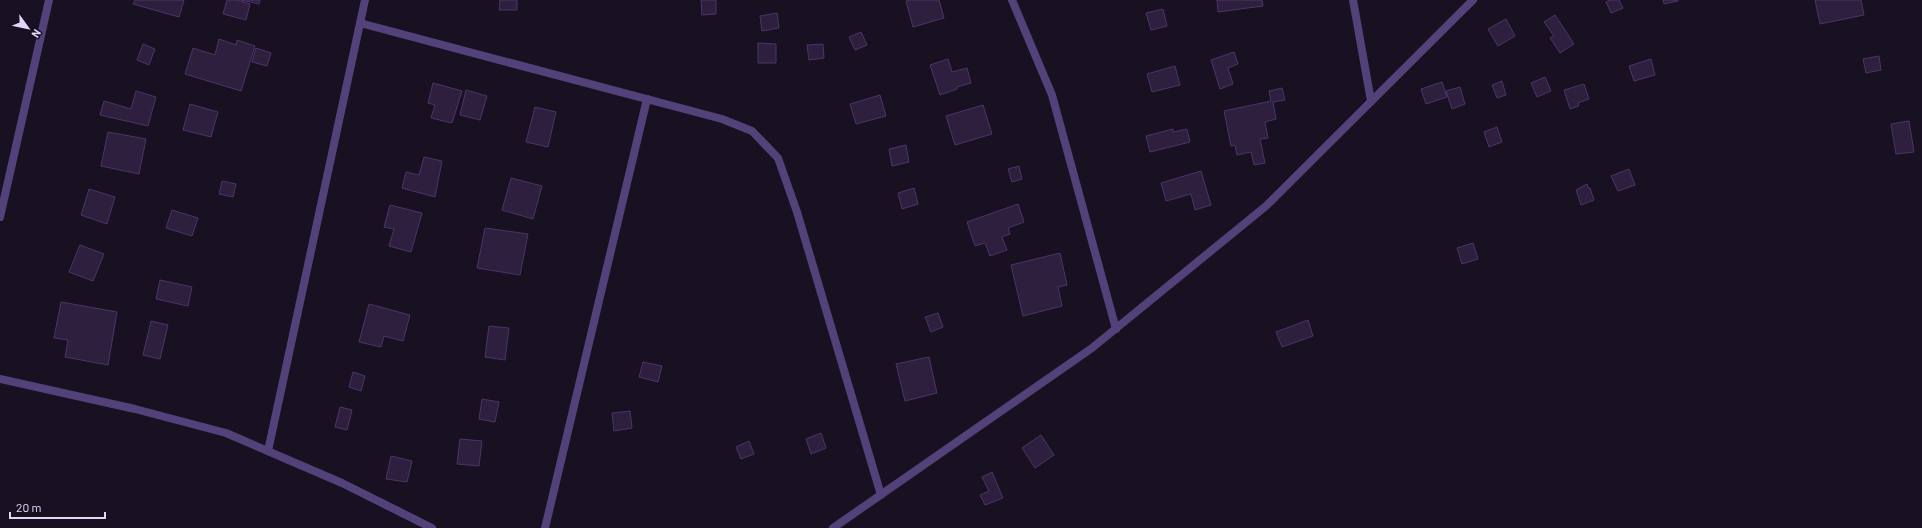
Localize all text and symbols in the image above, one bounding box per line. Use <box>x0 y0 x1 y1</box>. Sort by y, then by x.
north arrow <box>8 8 48 48</box>
text: N <box>29 27 44 40</box>
scale bar <box>10 494 105 520</box>
text: 20 m <box>16 500 42 514</box>

